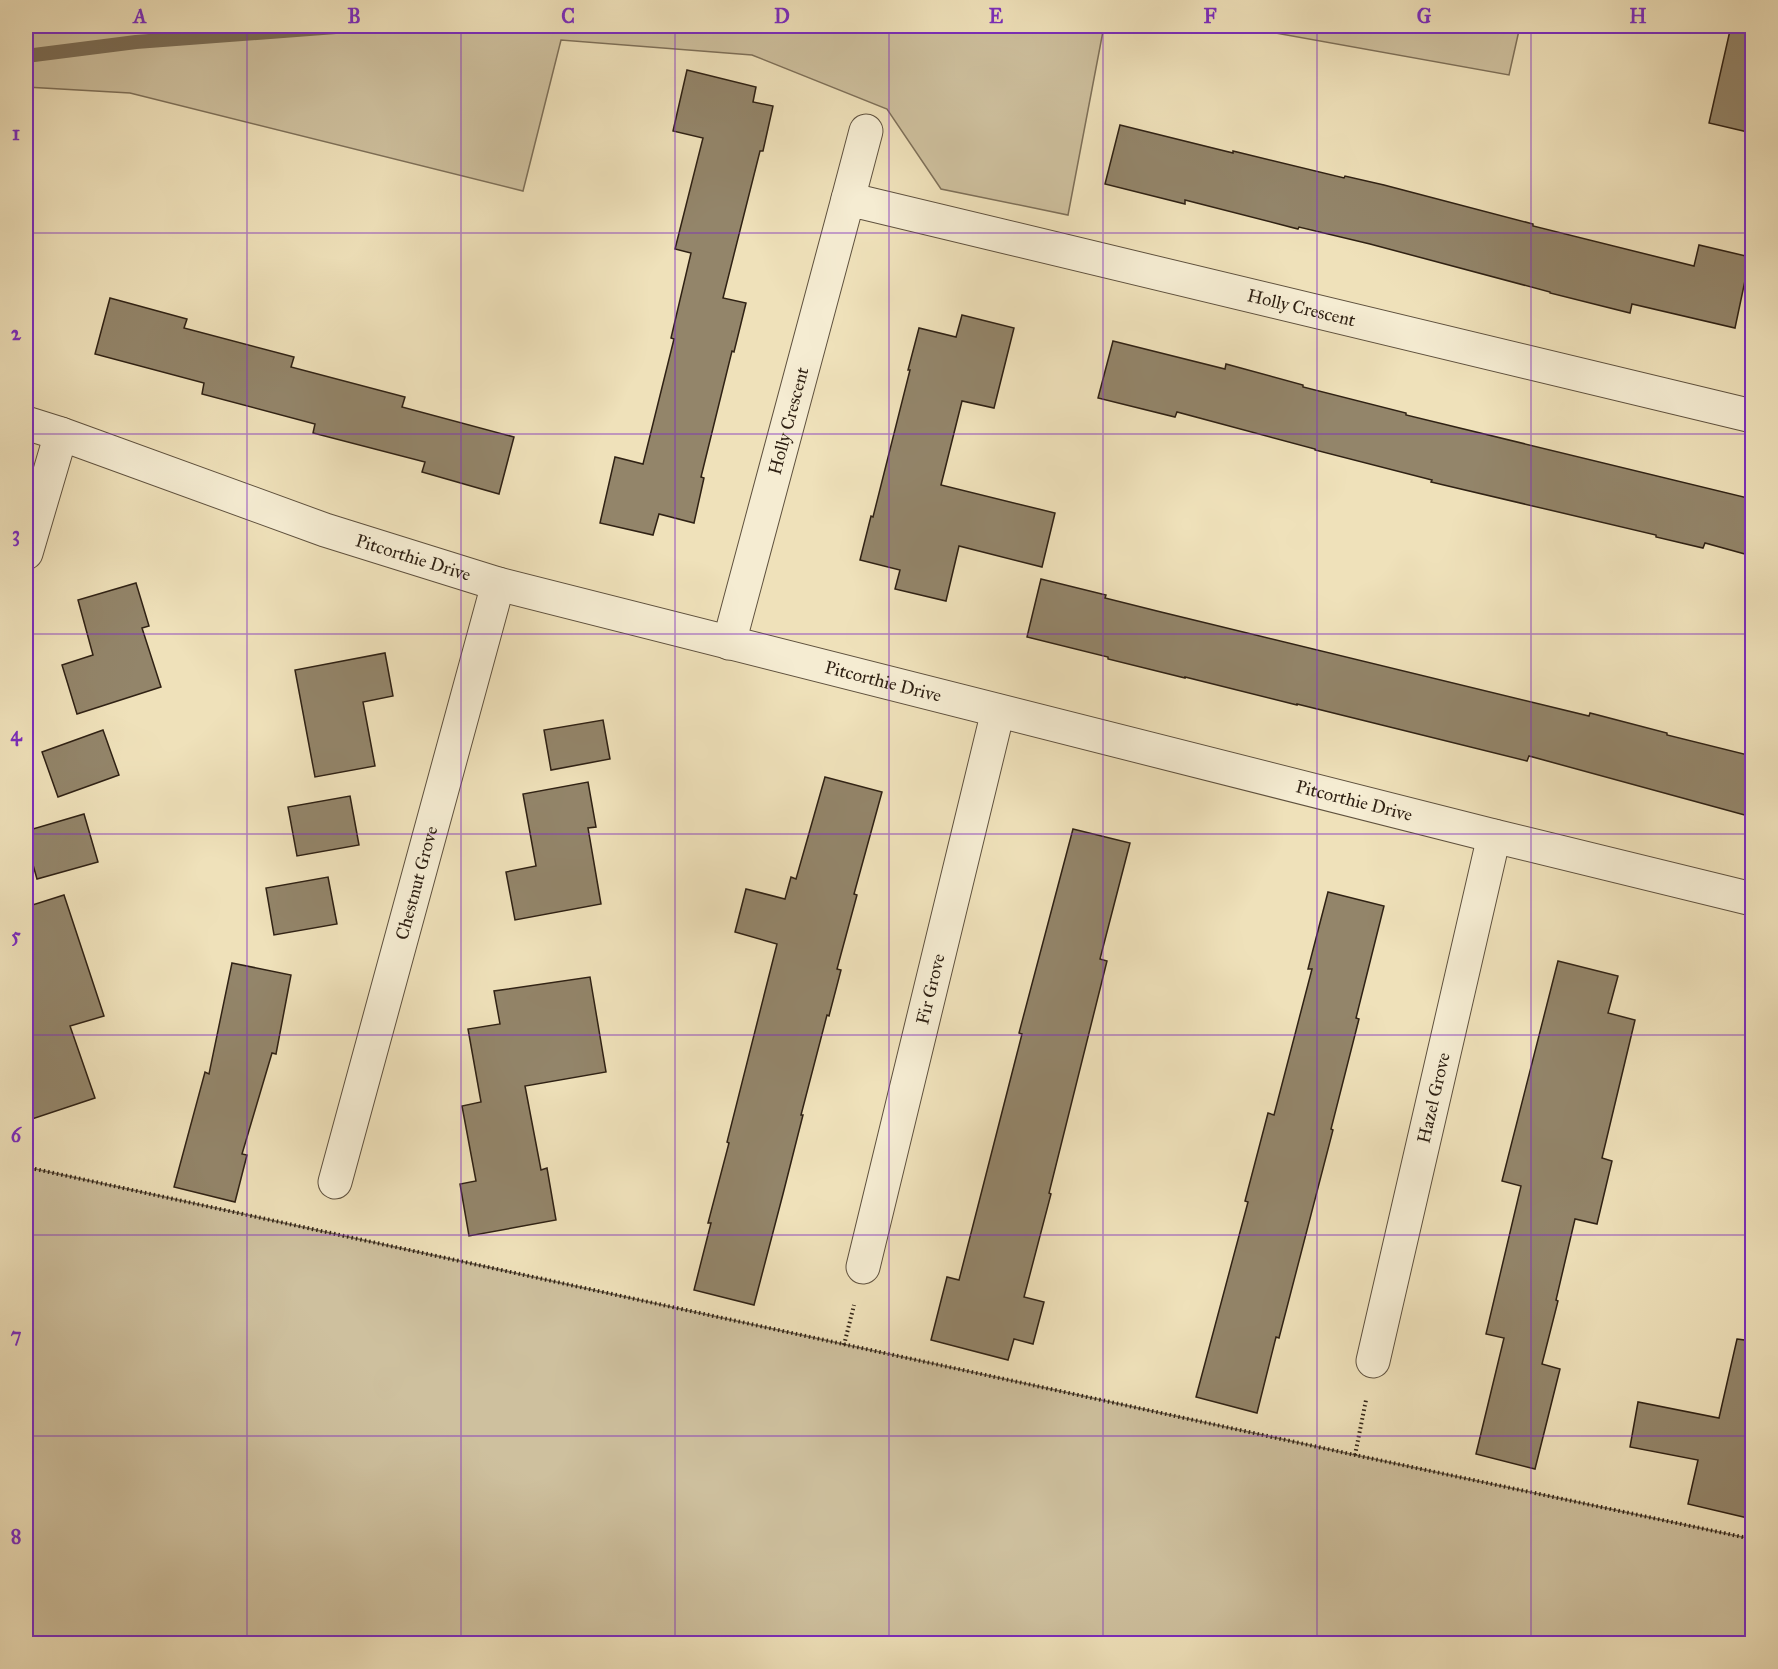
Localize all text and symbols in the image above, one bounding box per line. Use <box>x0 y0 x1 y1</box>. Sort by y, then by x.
text: A <box>131 4 147 28</box>
text: B <box>347 4 361 28</box>
text: C <box>561 4 575 28</box>
text: D <box>774 4 790 28</box>
text: E <box>989 4 1004 28</box>
text: F <box>1203 4 1217 28</box>
text: G <box>1417 4 1432 28</box>
text: H <box>1629 4 1647 28</box>
text: 1 <box>12 121 20 145</box>
street label: Holly Crescent <box>1245 284 1358 332</box>
text: 2 <box>11 321 22 345</box>
street label: Holly Crescent <box>764 364 814 477</box>
text: 3 <box>12 522 20 547</box>
street label: Pitcorthie Drive <box>353 529 473 586</box>
street label: Pitcorthie Drive <box>822 656 944 707</box>
text: 4 <box>10 722 22 747</box>
street label: Pitcorthie Drive <box>1294 775 1415 826</box>
street label: Chestnut Grove <box>391 824 443 942</box>
text: 5 <box>11 923 21 947</box>
street label: Fir Grove <box>911 951 950 1027</box>
street label: Hazel Grove <box>1413 1050 1455 1145</box>
text: 6 <box>11 1123 23 1147</box>
text: 7 <box>11 1323 22 1347</box>
text: 8 <box>11 1524 21 1548</box>

